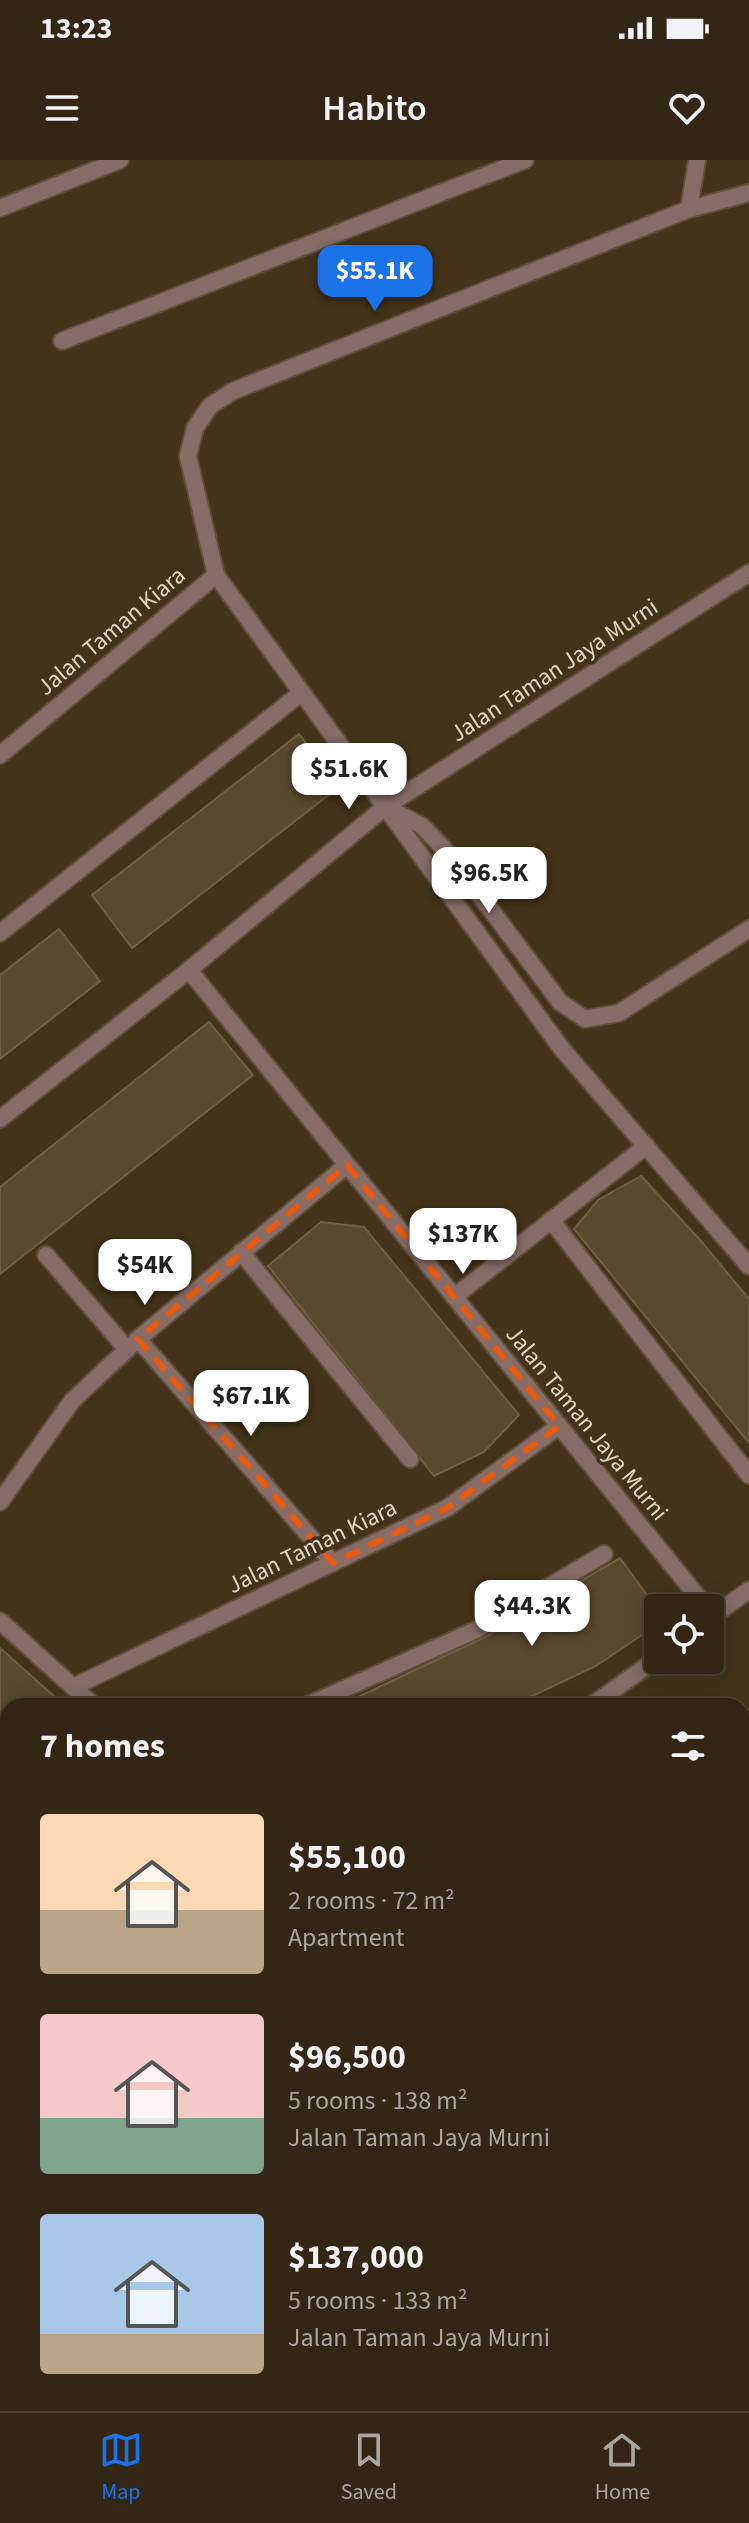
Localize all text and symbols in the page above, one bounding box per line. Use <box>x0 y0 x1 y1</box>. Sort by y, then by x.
text: 13:23 <box>40 7 112 50</box>
text: Habito <box>322 83 427 134</box>
icon: menu <box>40 86 84 130</box>
icon: heart <box>665 86 709 130</box>
pin: $55.1K <box>310 245 440 313</box>
text: $55.1K <box>336 252 414 289</box>
street label: Jalan Taman Kiara <box>29 559 193 704</box>
street label: Jalan Taman Jaya Murni <box>443 590 665 751</box>
pin: $51.6K <box>284 743 414 811</box>
text: $51.6K <box>310 750 388 787</box>
pin: $96.5K <box>424 847 554 915</box>
text: $96.5K <box>450 854 528 891</box>
pin: $137K <box>407 1208 519 1276</box>
text: $137K <box>428 1215 498 1252</box>
pin: $54K <box>98 1239 192 1307</box>
text: $54K <box>116 1246 174 1283</box>
street label: Jalan Taman Jaya Murni <box>497 1318 676 1528</box>
pin: $67.1K <box>186 1370 316 1438</box>
text: $67.1K <box>212 1377 290 1414</box>
street label: Jalan Taman Kiara <box>222 1490 403 1603</box>
pin: $44.3K <box>467 1580 597 1648</box>
text: $44.3K <box>493 1587 571 1624</box>
map controls <box>644 1594 724 1674</box>
button: locate <box>644 1594 724 1674</box>
text: 7 homes <box>40 1722 165 1771</box>
icon: filters <box>666 1724 710 1768</box>
text: $55,100 <box>288 1833 406 1882</box>
icon: home <box>104 1846 200 1942</box>
text: 2 rooms · 72 m² <box>288 1882 455 1919</box>
text: Apartment <box>288 1919 405 1956</box>
text: $96,500 <box>288 2033 406 2082</box>
icon: home <box>104 2046 200 2142</box>
text: 5 rooms · 138 m² <box>288 2082 467 2119</box>
text: Jalan Taman Jaya Murni <box>288 2119 550 2156</box>
text: $137,000 <box>288 2233 424 2282</box>
icon: home <box>104 2246 200 2342</box>
text: 5 rooms · 133 m² <box>288 2282 467 2319</box>
text: Jalan Taman Jaya Murni <box>288 2319 550 2356</box>
tab: Map <box>99 2428 143 2508</box>
tab: Saved <box>341 2428 397 2508</box>
tab: Home <box>595 2428 650 2508</box>

